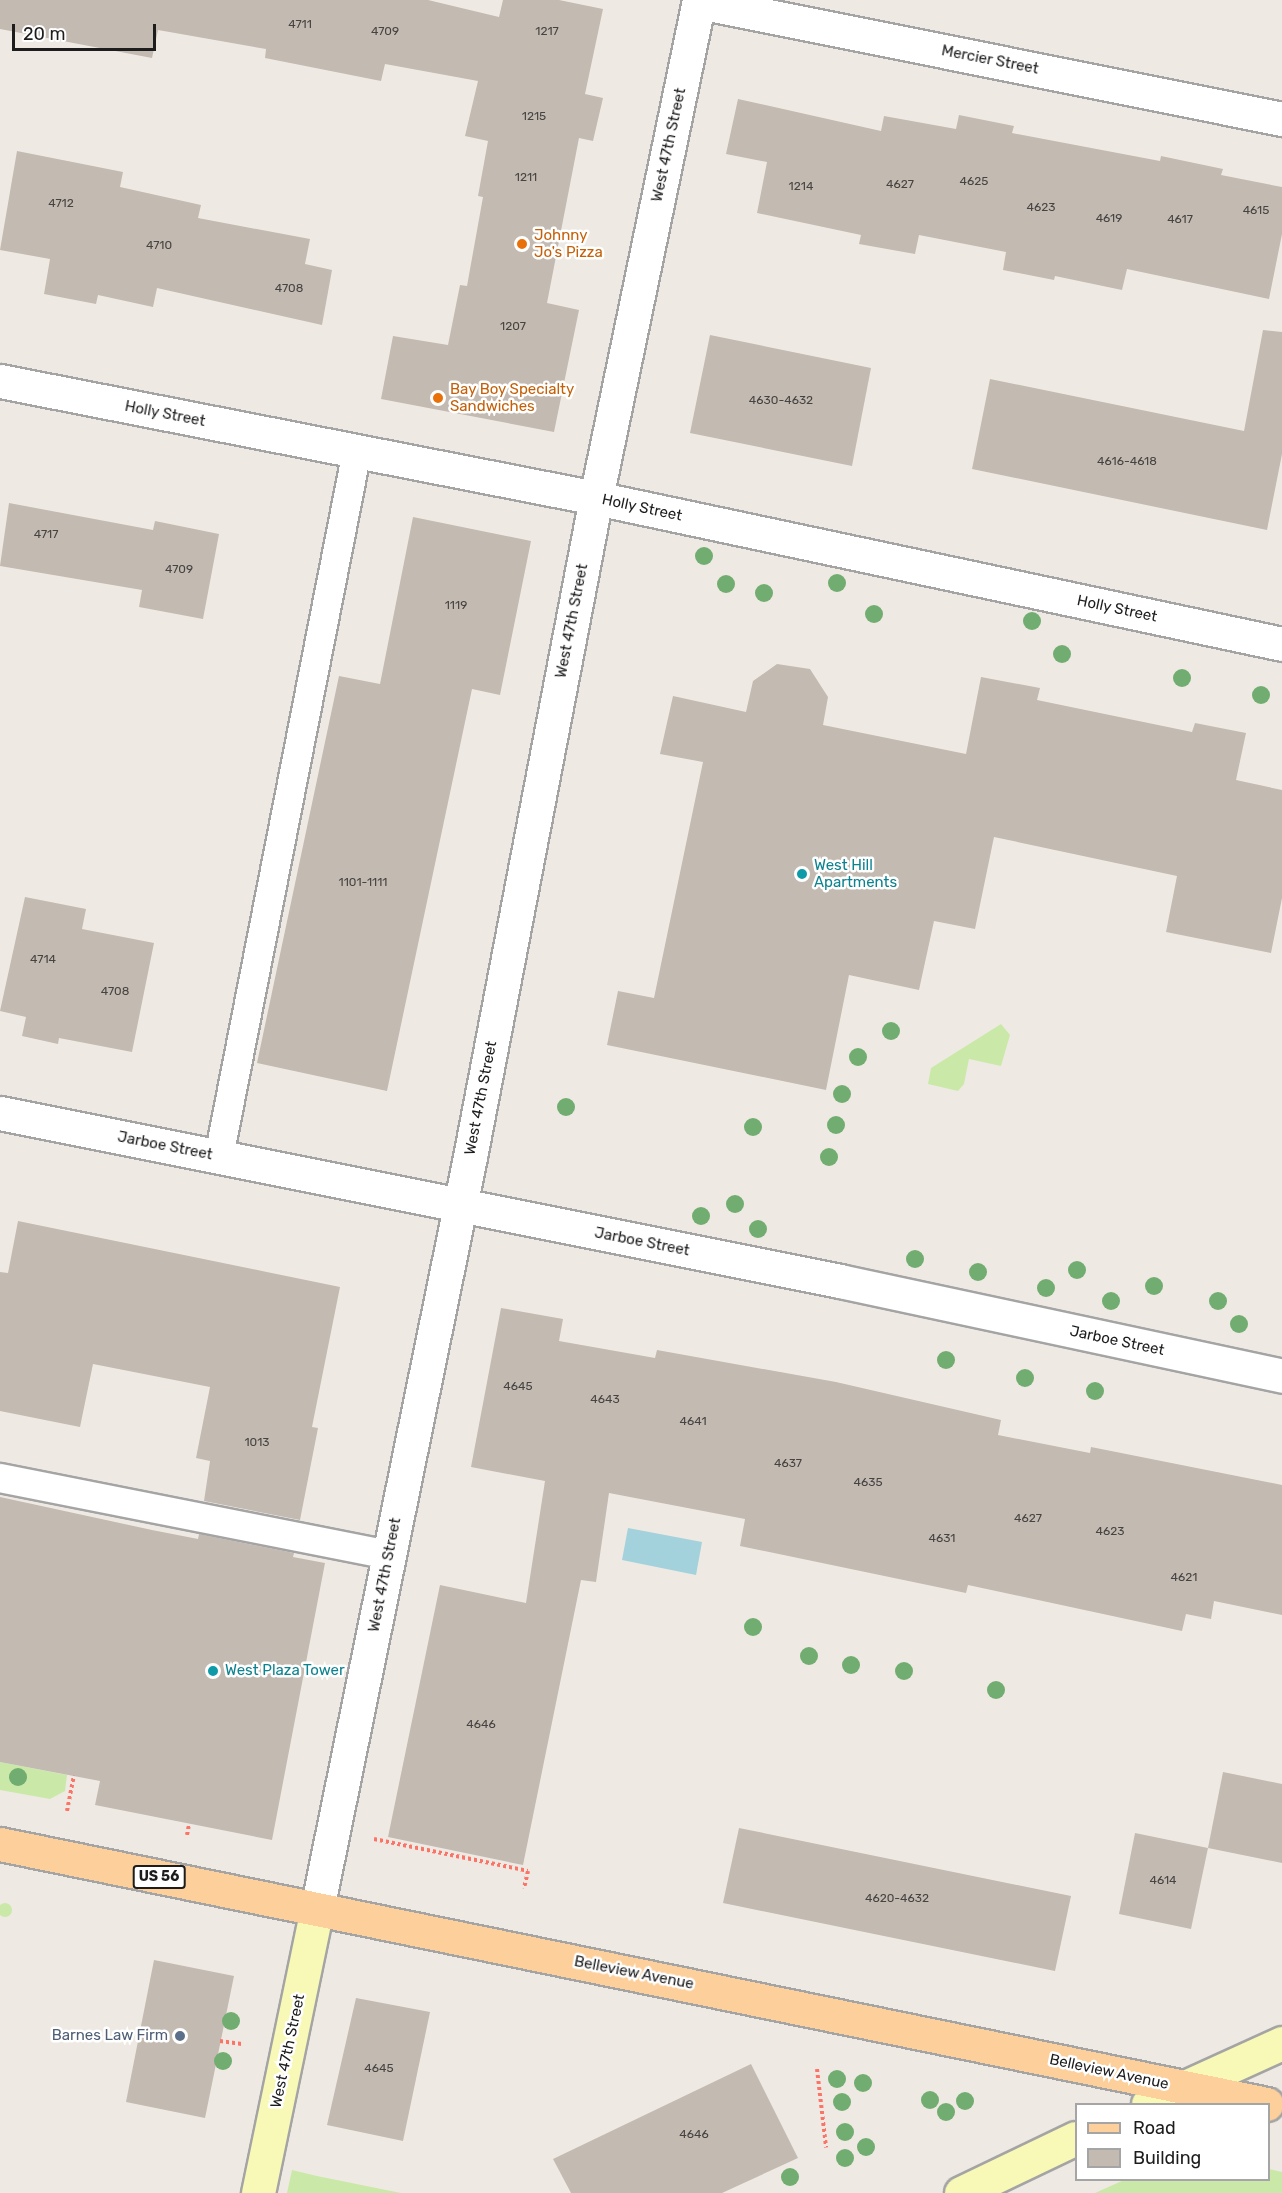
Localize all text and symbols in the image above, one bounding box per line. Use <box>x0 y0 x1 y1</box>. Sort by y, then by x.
scale bar <box>15 12 159 50</box>
house number: 4711 <box>288 18 312 32</box>
text: 20 m <box>23 23 65 45</box>
house number: 4709 <box>371 25 399 39</box>
house number: 1217 <box>535 25 559 39</box>
street label: Mercier Street <box>940 42 1040 78</box>
street label: West 47th Street <box>648 86 690 204</box>
house number: 1215 <box>522 110 546 124</box>
house number: 1211 <box>515 171 537 185</box>
house number: 4625 <box>960 175 988 189</box>
house number: 4627 <box>886 178 914 192</box>
house number: 1214 <box>789 180 813 194</box>
house number: 4712 <box>48 197 74 211</box>
house number: 4623 <box>1027 201 1055 215</box>
house number: 4615 <box>1243 204 1269 218</box>
house number: 4619 <box>1096 212 1122 226</box>
house number: 4617 <box>1167 213 1193 227</box>
place label: Johnny Jo's Pizza <box>534 226 603 261</box>
marker: Johnny Jo's Pizza <box>515 237 529 251</box>
house number: 4710 <box>146 239 172 253</box>
house number: 4708 <box>275 282 303 296</box>
house number: 1207 <box>500 320 526 334</box>
place label: Bay Boy Specialty Sandwiches <box>450 380 575 415</box>
marker: Bay Boy Specialty Sandwiches <box>431 391 445 405</box>
house number: 4630-4632 <box>749 394 813 408</box>
street label: Holly Street <box>123 397 207 431</box>
house number: 4616-4618 <box>1097 455 1157 469</box>
street label: Holly Street <box>600 491 684 525</box>
house number: 4717 <box>34 528 58 542</box>
street label: West 47th Street <box>552 562 592 680</box>
house number: 4709 <box>165 563 193 577</box>
street label: Holly Street <box>1075 592 1159 626</box>
house number: 1119 <box>445 599 467 613</box>
place label: West Hill Apartments <box>814 856 897 891</box>
marker: West Hill Apartments <box>795 867 809 881</box>
house number: 1101-1111 <box>339 876 387 890</box>
house number: 4714 <box>30 953 56 967</box>
house number: 4708 <box>101 985 129 999</box>
street label: West 47th Street <box>461 1039 501 1157</box>
street label: Jarboe Street <box>116 1128 214 1164</box>
street label: Jarboe Street <box>593 1224 691 1260</box>
street label: Jarboe Street <box>1068 1322 1166 1360</box>
house number: 4645 <box>503 1380 533 1394</box>
house number: 4643 <box>590 1393 620 1407</box>
house number: 4641 <box>679 1415 707 1429</box>
house number: 1013 <box>244 1436 270 1450</box>
house number: 4637 <box>774 1457 802 1471</box>
house number: 4635 <box>853 1476 883 1490</box>
house number: 4627 <box>1014 1512 1042 1526</box>
street label: West 47th Street <box>365 1516 405 1634</box>
house number: 4623 <box>1096 1525 1124 1539</box>
house number: 4631 <box>929 1532 955 1546</box>
house number: 4621 <box>1171 1571 1197 1585</box>
place label: West Plaza Tower <box>225 1662 345 1680</box>
marker: West Plaza Tower <box>206 1664 220 1678</box>
house number: 4646 <box>466 1718 496 1732</box>
road number: US 56 <box>132 1866 186 1888</box>
house number: 4614 <box>1150 1874 1176 1888</box>
house number: 4620-4632 <box>865 1892 929 1906</box>
street label: Belleview Avenue <box>572 1953 696 1993</box>
street label: West 47th Street <box>267 1992 309 2110</box>
place label: Barnes Law Firm <box>51 2027 168 2045</box>
marker: Barnes Law Firm <box>173 2029 187 2043</box>
street label: Belleview Avenue <box>1047 2050 1171 2094</box>
house number: 4645 <box>364 2062 394 2076</box>
legend <box>1075 2103 1270 2181</box>
text: Road <box>1133 2117 1176 2139</box>
house number: 4646 <box>679 2128 709 2142</box>
text: Building <box>1133 2147 1201 2169</box>

